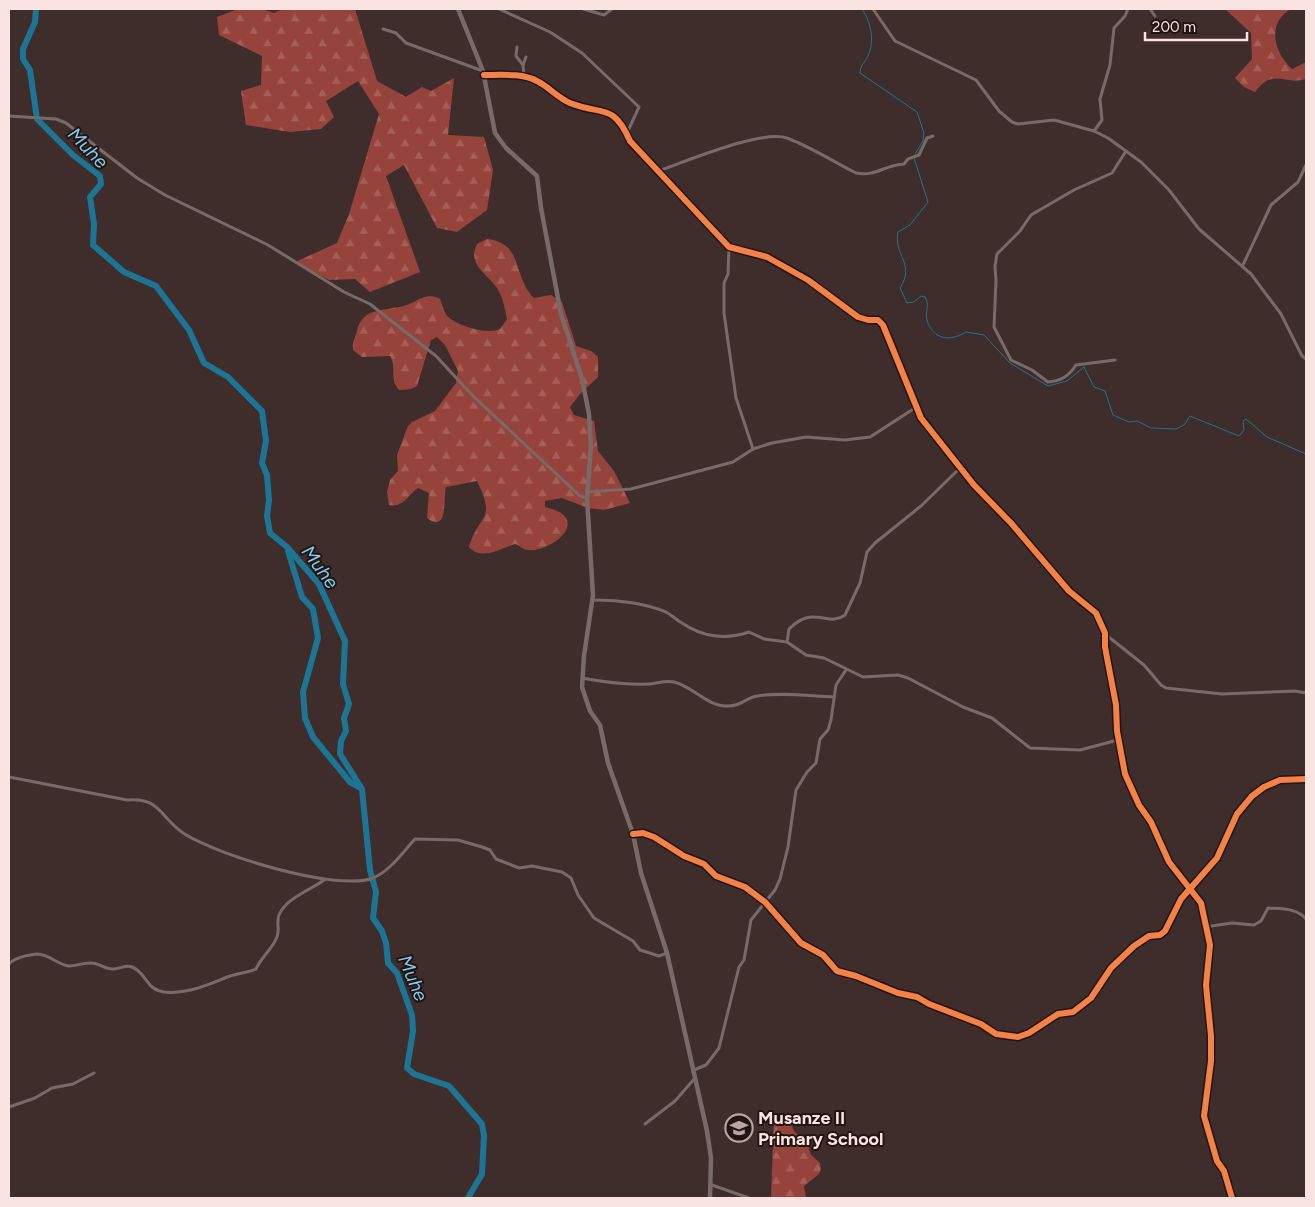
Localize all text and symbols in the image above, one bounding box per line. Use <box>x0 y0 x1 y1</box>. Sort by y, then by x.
scale bar <box>1145 10 1248 42</box>
text: 200 m <box>1152 18 1196 36</box>
water label: Muhe <box>63 123 113 174</box>
water label: Muhe <box>297 541 344 594</box>
water label: Muhe <box>393 952 433 1005</box>
place label: Musanze II Primary School <box>758 1107 883 1150</box>
school or university icon: Musanze II Primary School <box>724 1113 754 1143</box>

